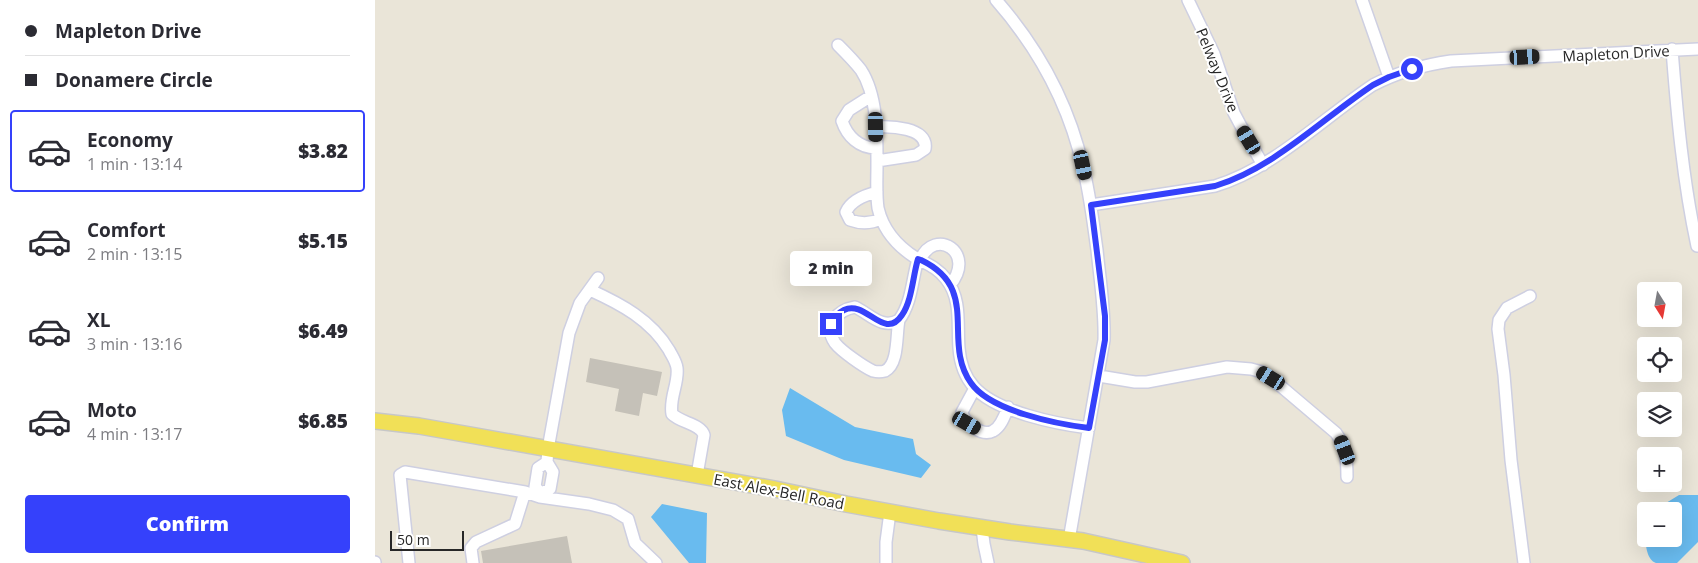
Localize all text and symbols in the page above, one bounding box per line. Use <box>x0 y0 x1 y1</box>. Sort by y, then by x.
text: Mapleton Drive <box>55 18 201 44</box>
street label: Pelway Drive <box>1192 25 1244 115</box>
street label: Mapleton Drive <box>1562 40 1670 66</box>
car <box>1509 49 1540 65</box>
route start <box>1401 58 1423 80</box>
text: Donamere Circle <box>55 67 213 93</box>
car <box>868 112 883 142</box>
car <box>1234 123 1263 157</box>
text: Economy <box>87 127 173 153</box>
icon: car <box>27 129 72 174</box>
text: $3.82 <box>298 138 348 164</box>
car <box>1072 149 1093 181</box>
text: 1 min · 13:14 <box>87 153 182 175</box>
text: Comfort <box>87 217 166 243</box>
icon: car <box>27 219 72 264</box>
text: $5.15 <box>298 228 348 254</box>
text: 2 min · 13:15 <box>87 243 182 265</box>
callout: 2 min <box>790 252 872 286</box>
text: 2 min <box>808 257 854 279</box>
north arrow <box>1637 282 1683 328</box>
map controls <box>1637 282 1682 547</box>
text: XL <box>87 307 110 333</box>
icon: car <box>27 309 72 354</box>
route end <box>820 313 842 335</box>
text: $6.49 <box>298 318 348 344</box>
text: 3 min · 13:16 <box>87 333 182 355</box>
button: locate <box>1637 337 1682 382</box>
car <box>1254 364 1287 392</box>
button: layers <box>1637 392 1682 437</box>
text: Moto <box>87 397 137 423</box>
icon: car <box>27 399 72 444</box>
text: $6.85 <box>298 408 348 434</box>
car <box>950 409 983 437</box>
text: 4 min · 13:17 <box>87 423 182 445</box>
car <box>1332 433 1357 467</box>
button: + <box>1637 447 1682 492</box>
street label: East Alex-Bell Road <box>712 469 846 513</box>
button: Confirm <box>25 495 350 553</box>
button: − <box>1637 502 1682 547</box>
scale bar <box>390 528 464 551</box>
text: 50 m <box>397 530 430 549</box>

